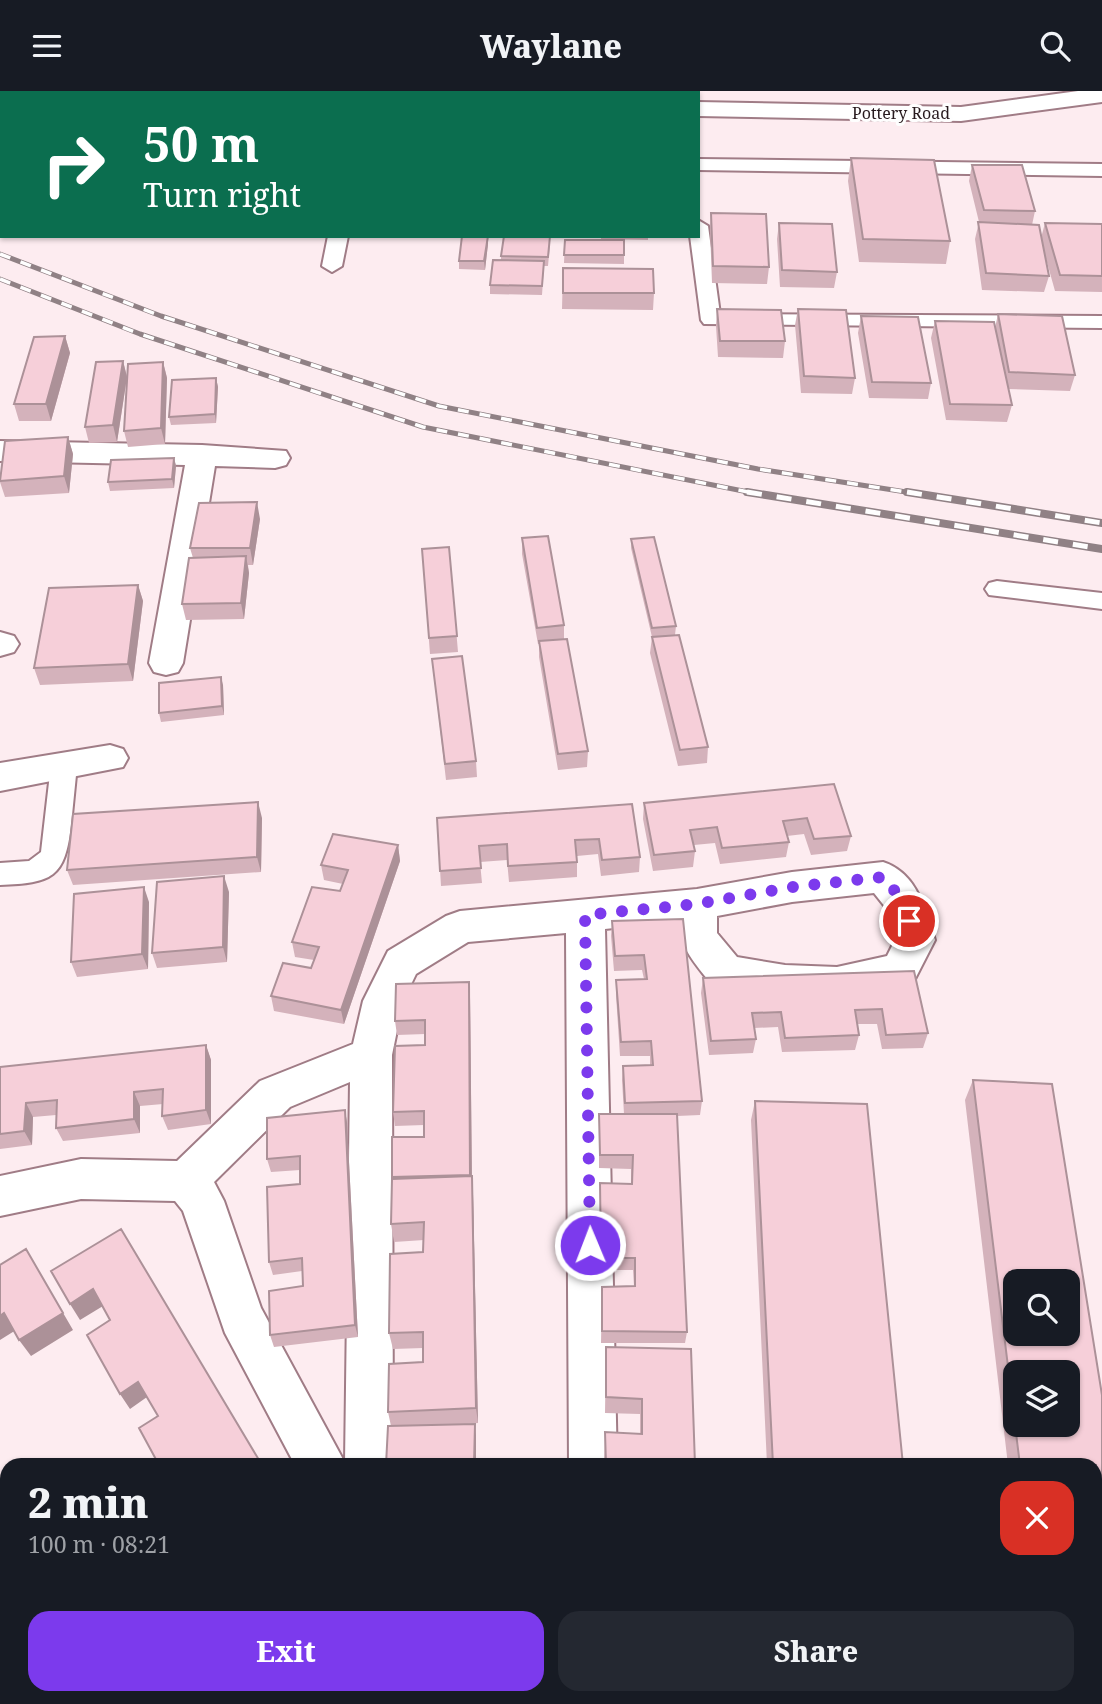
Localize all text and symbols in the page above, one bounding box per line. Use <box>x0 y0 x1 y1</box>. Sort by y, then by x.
text: Waylane <box>480 24 622 67</box>
icon: menu <box>28 27 66 65</box>
icon: search <box>1036 27 1074 65</box>
street label: Pottery Road <box>852 102 950 124</box>
text: 50 m <box>143 110 259 176</box>
icon: right <box>28 119 119 210</box>
text: Turn right <box>143 173 301 216</box>
pin <box>879 891 939 951</box>
icon: arrive <box>890 902 928 940</box>
position arrow <box>553 1208 627 1282</box>
map controls <box>1003 1269 1080 1437</box>
button: search <box>1003 1269 1080 1346</box>
button: layers <box>1003 1360 1080 1437</box>
text: 2 min <box>28 1473 149 1530</box>
button: close <box>1000 1481 1074 1555</box>
text: 100 m · 08:21 <box>28 1528 170 1560</box>
button: Exit <box>28 1611 544 1691</box>
button: Share <box>558 1611 1074 1691</box>

